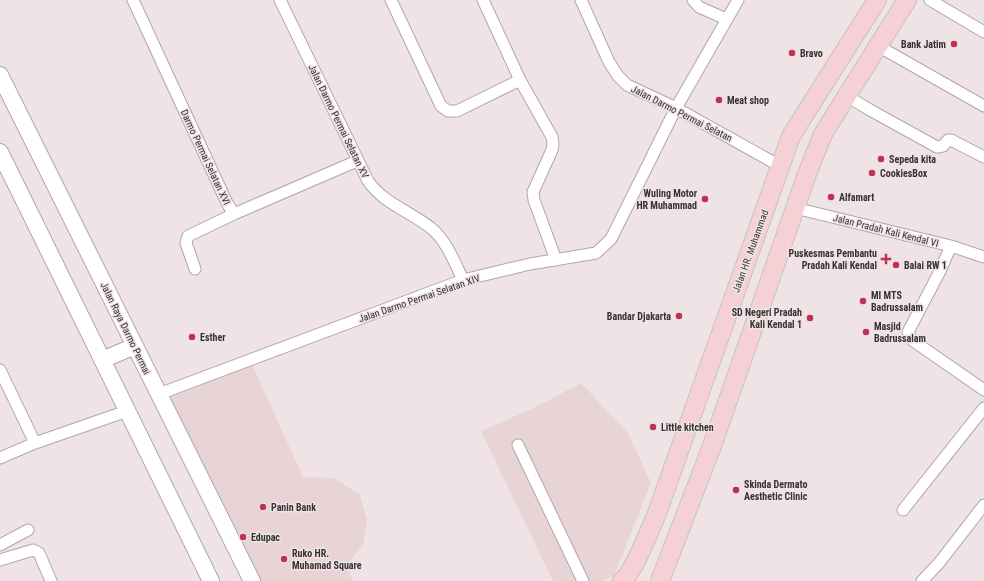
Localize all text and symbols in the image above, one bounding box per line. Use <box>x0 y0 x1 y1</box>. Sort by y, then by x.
place label: Bank Jatim <box>901 39 946 50</box>
marker: Bank Jatim <box>949 39 959 49</box>
marker: Bravo <box>787 48 797 58</box>
place label: Bravo <box>800 48 823 59</box>
street label: Jalan Darmo Permai Selatan XV <box>306 62 371 180</box>
street label: Jalan Darmo Permai Selatan <box>629 83 734 144</box>
marker: Meat shop <box>714 95 724 105</box>
place label: Meat shop <box>727 95 769 106</box>
street label: Darmo Permai Selatan XVI <box>179 108 233 207</box>
marker: Sepeda kita <box>876 154 886 164</box>
place label: Sepeda kita <box>889 154 936 165</box>
marker: CookiesBox <box>867 168 877 178</box>
place label: CookiesBox <box>880 168 928 179</box>
place label: Wuling Motor HR Muhammad <box>636 188 698 211</box>
marker: Alfamart <box>826 192 836 202</box>
place label: Alfamart <box>839 192 874 203</box>
marker: Wuling Motor HR Muhammad <box>700 194 710 204</box>
street label: Jalan HR. Muhammad <box>730 208 771 294</box>
street label: Jalan Pradah Kali Kendal VI <box>832 212 940 249</box>
place label: Puskesmas Pembantu Pradah Kali Kendal <box>788 248 877 271</box>
marker: Puskesmas Pembantu Pradah Kali Kendal <box>880 253 892 265</box>
marker: Balai RW 1 <box>891 260 901 270</box>
place label: Balai RW 1 <box>904 260 947 271</box>
street label: Jalan Darmo Permai Selatan XIV <box>357 272 482 324</box>
street label: Jalan Raya Darmo Permai <box>98 280 153 376</box>
place label: MI MTS Badrussalam <box>871 290 923 313</box>
marker: MI MTS Badrussalam <box>858 296 868 306</box>
place label: SD Negeri Pradah Kali Kendal 1 <box>732 307 802 330</box>
place label: Bandar Djakarta <box>607 311 671 322</box>
marker: Bandar Djakarta <box>674 311 684 321</box>
marker: SD Negeri Pradah Kali Kendal 1 <box>805 313 815 323</box>
place label: Masjid Badrussalam <box>874 321 926 344</box>
marker: Masjid Badrussalam <box>861 327 871 337</box>
marker: Esther <box>187 332 197 342</box>
place label: Esther <box>200 332 226 343</box>
marker: Little kitchen <box>648 422 658 432</box>
place label: Little kitchen <box>661 422 714 433</box>
place label: Skinda Dermato Aesthetic Clinic <box>744 479 808 502</box>
marker: Skinda Dermato Aesthetic Clinic <box>731 485 741 495</box>
marker: Panin Bank <box>258 502 268 512</box>
place label: Panin Bank <box>271 502 316 513</box>
marker: Edupac <box>238 532 248 542</box>
place label: Edupac <box>251 532 280 543</box>
place label: Ruko HR. Muhamad Square <box>292 548 362 571</box>
marker: Ruko HR. Muhamad Square <box>279 554 289 564</box>

